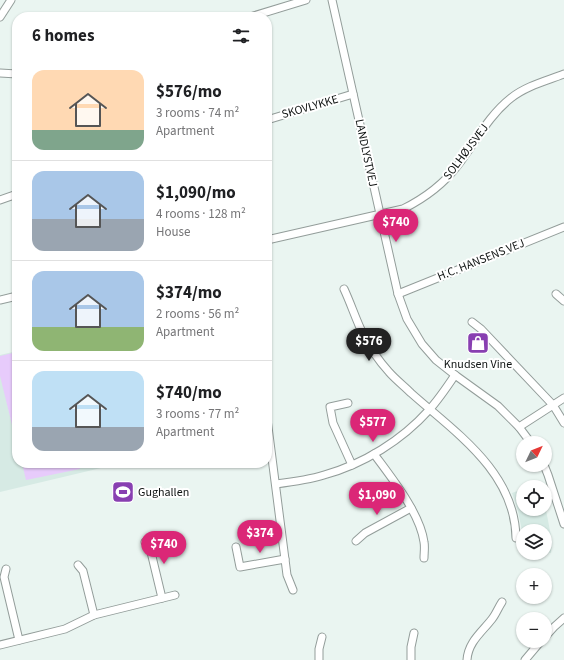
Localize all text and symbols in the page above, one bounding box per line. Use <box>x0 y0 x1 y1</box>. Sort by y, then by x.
text: 6 homes <box>32 24 94 48</box>
icon: filters <box>230 25 252 47</box>
text: $576/mo <box>156 80 222 104</box>
icon: home <box>64 86 112 134</box>
street label: SKOVLYKKE <box>280 91 340 123</box>
text: 3 rooms · 74 m² <box>156 104 239 122</box>
street label: LANDLYSTVEJ <box>351 118 381 188</box>
street label: SOLHØJSVEJ <box>439 121 493 183</box>
text: Apartment <box>156 122 214 140</box>
text: $1,090/mo <box>156 181 236 205</box>
icon: home <box>64 187 112 235</box>
text: 4 rooms · 128 m² <box>156 205 246 223</box>
pin: $740 <box>372 209 420 243</box>
text: $740 <box>382 213 410 231</box>
text: House <box>156 223 191 241</box>
street label: H.C. HANSENS VEJ <box>435 235 527 285</box>
text: $374/mo <box>156 281 222 305</box>
icon: home <box>64 287 112 335</box>
text: 2 rooms · 56 m² <box>156 305 239 323</box>
text: Apartment <box>156 323 214 341</box>
pin: $576 <box>345 328 393 362</box>
shop icon: Knudsen Vine <box>465 330 491 356</box>
text: $576 <box>355 332 383 350</box>
place label: Knudsen Vine <box>444 356 512 373</box>
text: $740/mo <box>156 381 222 405</box>
icon: home <box>64 387 112 435</box>
text: 3 rooms · 77 m² <box>156 405 239 423</box>
pin: $577 <box>349 409 397 443</box>
text: $577 <box>359 413 387 431</box>
text: Apartment <box>156 423 214 441</box>
north arrow <box>516 436 552 472</box>
map controls <box>516 436 552 648</box>
sports icon: Gughallen <box>110 479 136 505</box>
button: locate <box>516 480 552 516</box>
pin: $1,090 <box>344 482 410 516</box>
place label: Gughallen <box>138 484 189 501</box>
text: $1,090 <box>358 486 396 504</box>
pin: $374 <box>236 520 284 554</box>
text: $374 <box>246 524 274 542</box>
button: layers <box>516 524 552 560</box>
pin: $740 <box>140 531 188 565</box>
text: $740 <box>150 535 178 553</box>
button: + <box>516 568 552 604</box>
button: − <box>516 612 552 648</box>

